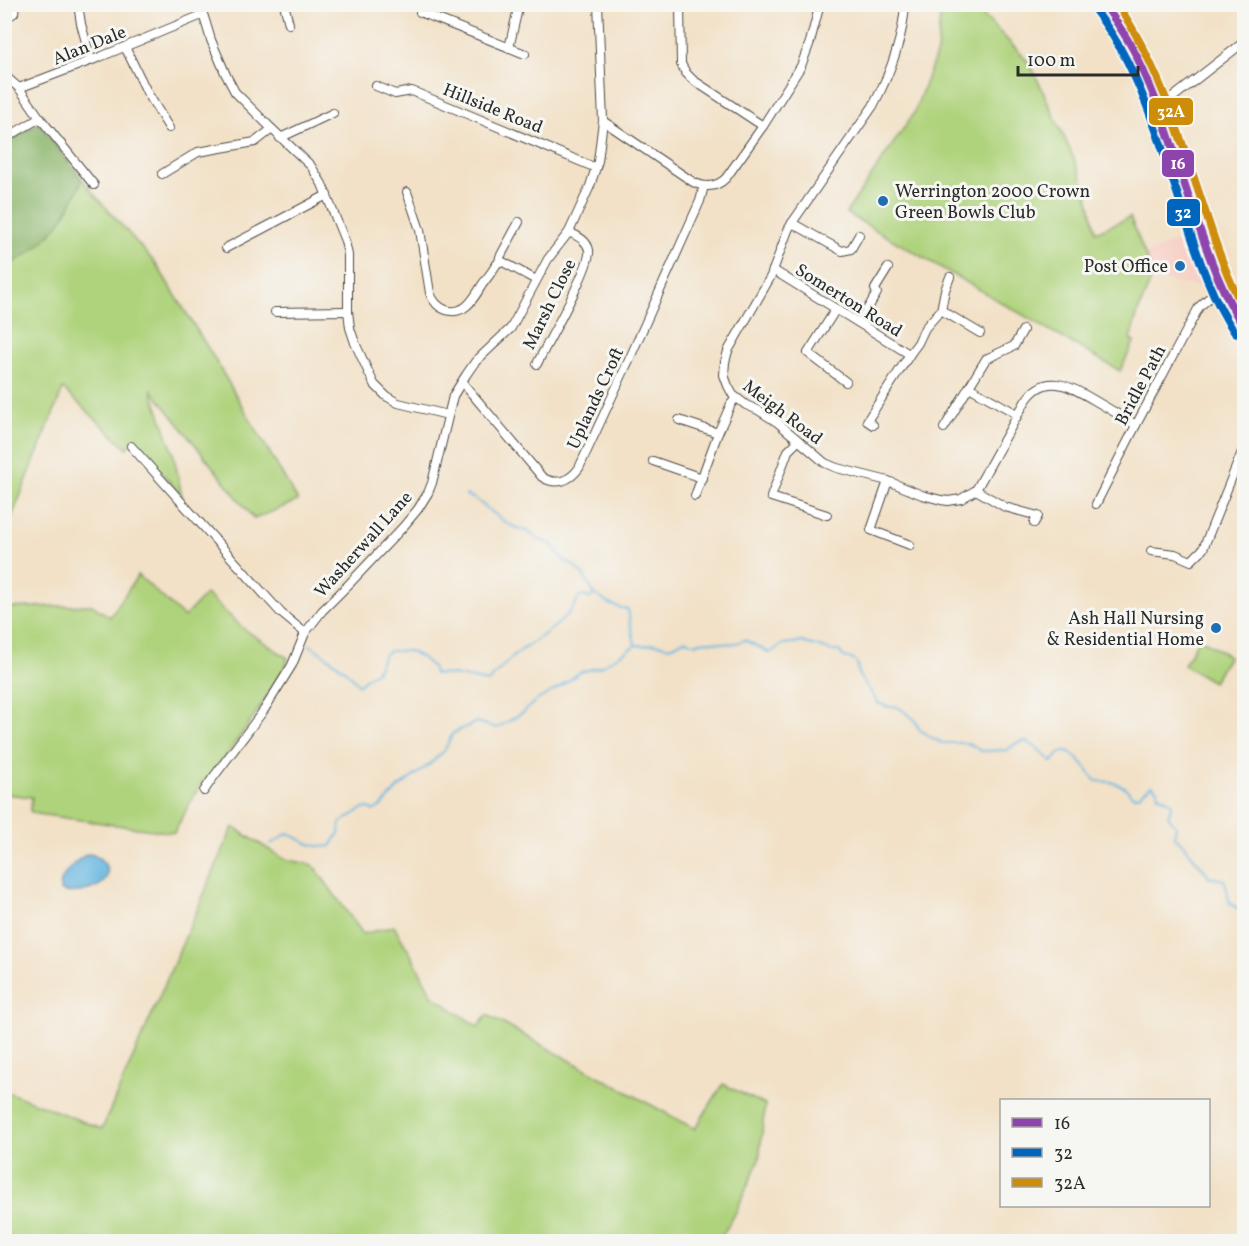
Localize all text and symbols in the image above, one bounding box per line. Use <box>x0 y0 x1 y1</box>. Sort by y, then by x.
street label: Alan Dale <box>49 20 130 72</box>
scale bar <box>1018 39 1138 77</box>
text: 100 m <box>1027 49 1076 74</box>
street label: Hillside Road <box>439 78 546 141</box>
line badge: 32A <box>1148 97 1194 126</box>
text: 32A <box>1157 102 1186 124</box>
line badge: 16 <box>1161 149 1195 178</box>
text: 16 <box>1170 154 1186 176</box>
place label: Werrington 2000 Crown Green Bowls Club <box>895 180 1091 226</box>
marker: Werrington 2000 Crown Green Bowls Club <box>876 194 890 208</box>
line badge: 32 <box>1166 198 1201 227</box>
text: 32 <box>1175 203 1191 225</box>
street label: Marsh Close <box>518 255 583 354</box>
place label: Post Office <box>1084 255 1168 280</box>
street label: Somerton Road <box>790 258 907 344</box>
marker: Post Office <box>1173 259 1187 273</box>
street label: Bridle Path <box>1110 341 1173 430</box>
street label: Uplands Croft <box>562 343 631 454</box>
street label: Meigh Road <box>737 375 827 452</box>
street label: Washerwall Lane <box>309 486 419 604</box>
place label: Ash Hall Nursing & Residential Home <box>1047 607 1204 653</box>
marker: Ash Hall Nursing & Residential Home <box>1209 621 1223 635</box>
legend <box>1000 1099 1210 1207</box>
text: 16 <box>1054 1112 1070 1137</box>
text: 32 <box>1054 1142 1073 1167</box>
text: 32A <box>1054 1172 1086 1197</box>

